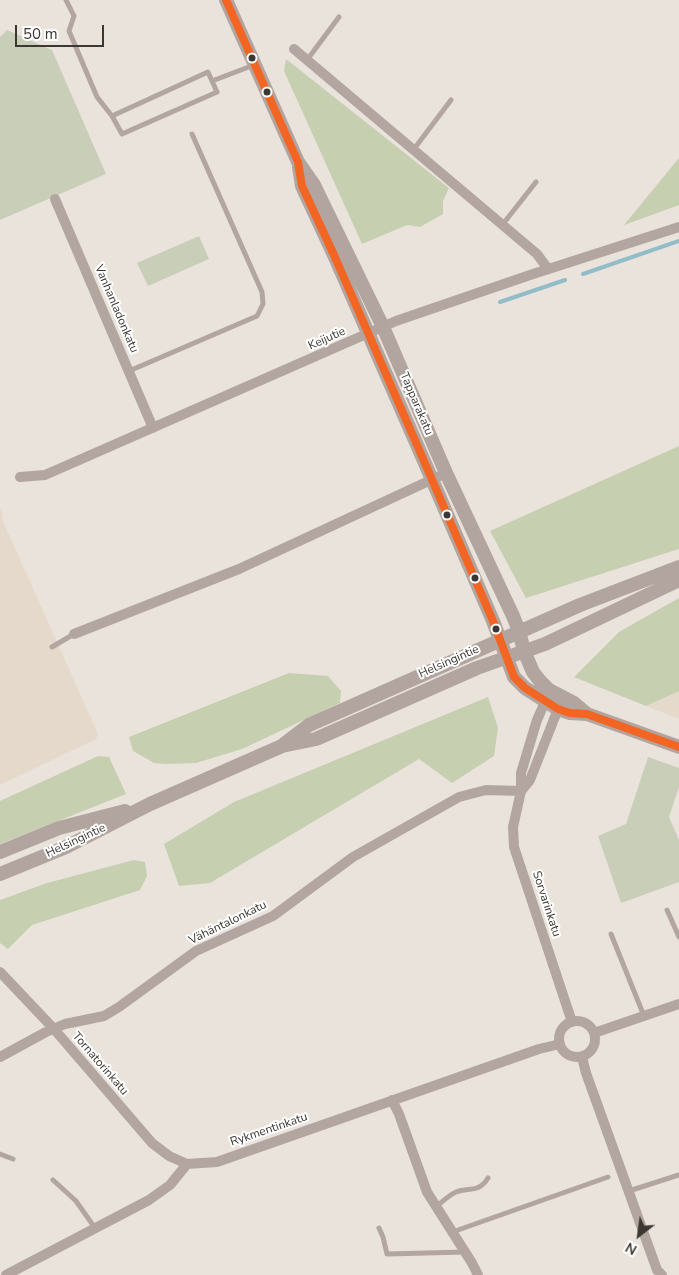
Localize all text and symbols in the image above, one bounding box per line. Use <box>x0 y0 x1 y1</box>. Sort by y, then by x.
scale bar <box>18 15 106 47</box>
text: 50 m <box>23 24 58 44</box>
unlabelled marker <box>247 53 257 63</box>
unlabelled marker <box>262 87 272 97</box>
street label: Vanhanladonkatu <box>91 263 141 355</box>
street label: Keijutie <box>306 324 348 354</box>
street label: Tapparakatu <box>396 370 436 438</box>
unlabelled marker <box>442 510 452 520</box>
unlabelled marker <box>470 573 480 583</box>
unlabelled marker <box>491 624 501 634</box>
street label: Helsingintie <box>417 642 481 682</box>
street label: Helsingintie <box>44 821 108 861</box>
street label: Sorvarinkatu <box>529 869 563 939</box>
street label: Vähäntalonkatu <box>187 898 269 948</box>
street label: Tornatorinkatu <box>69 1030 131 1098</box>
street label: Rykmentinkatu <box>229 1110 309 1150</box>
north arrow <box>614 1210 664 1260</box>
text: N <box>622 1238 641 1259</box>

